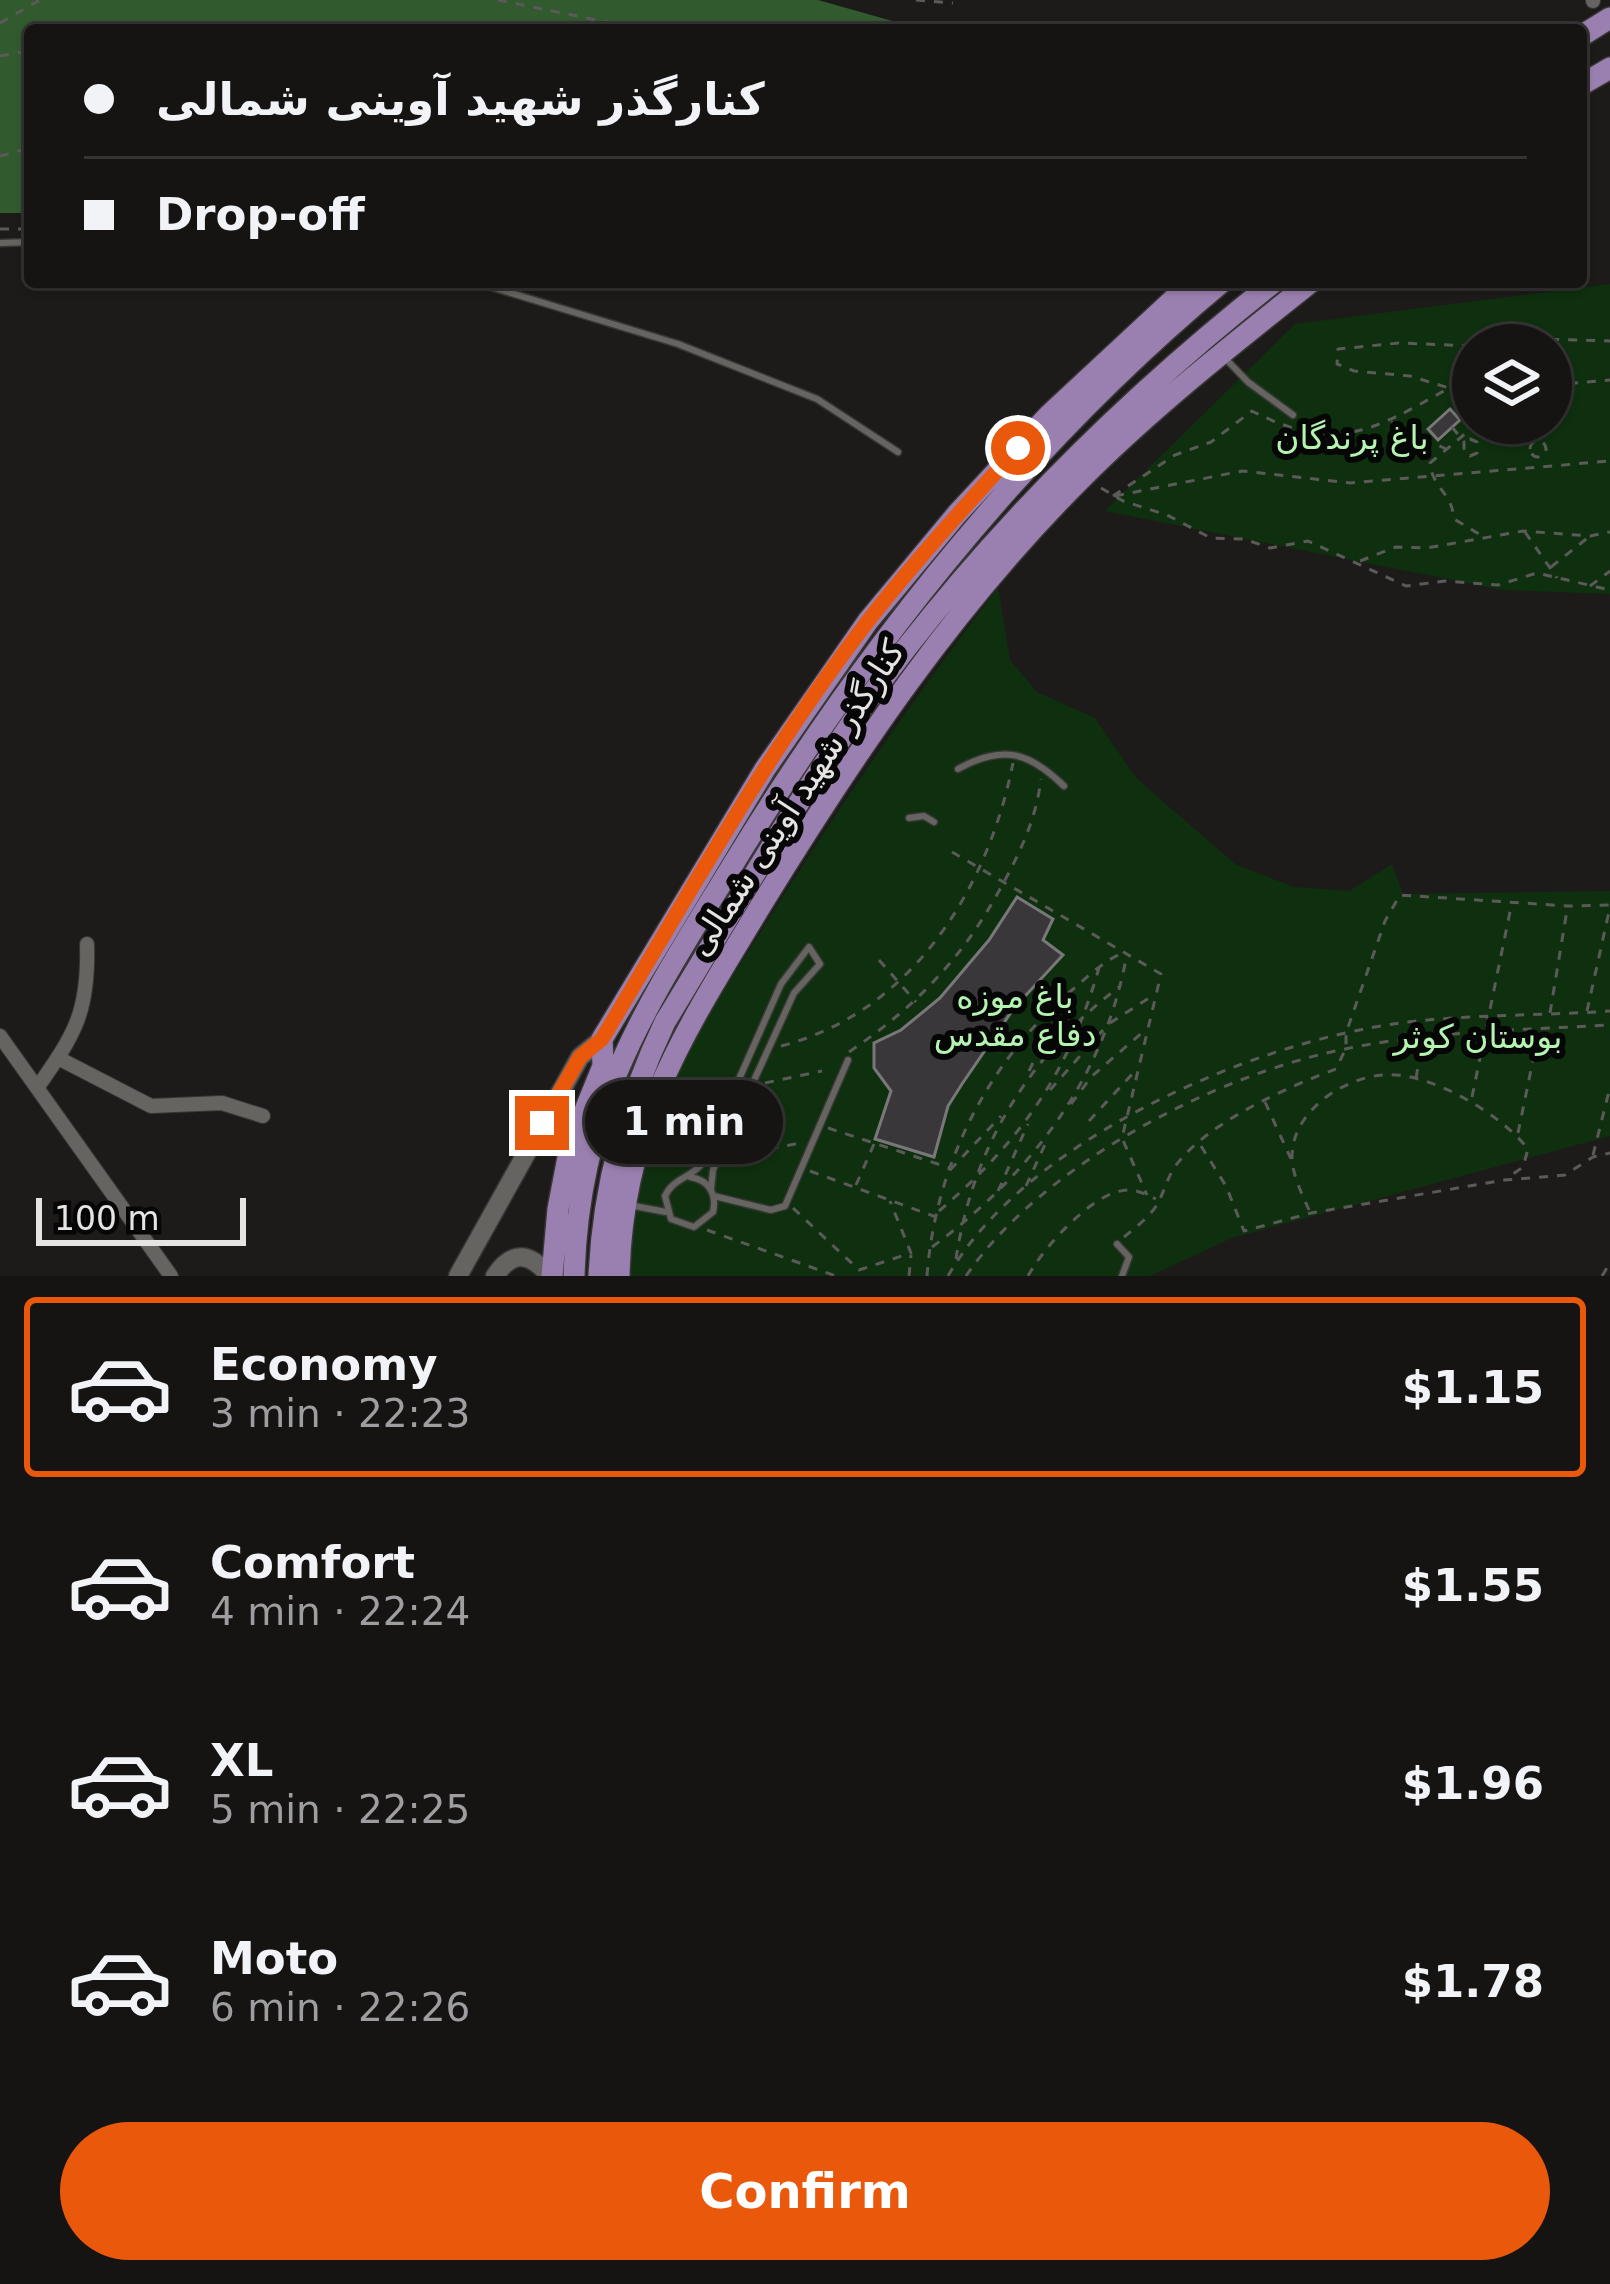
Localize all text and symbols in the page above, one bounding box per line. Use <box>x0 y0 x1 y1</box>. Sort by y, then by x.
text: کنارگذر شهید آوینی شمالی <box>156 73 765 126</box>
text: Drop-off <box>156 188 365 241</box>
map controls <box>1452 324 1572 444</box>
button: layers <box>1452 324 1572 444</box>
park label: باغ پرندگان <box>1275 418 1429 457</box>
route start <box>991 421 1045 475</box>
street label: کنارگذر شهید آوینی شمالی <box>679 633 913 963</box>
park label: باغ موزه دفاع مقدس <box>934 977 1096 1054</box>
park label: بوستان کوثر <box>1392 1017 1562 1056</box>
callout: 1 min <box>584 1081 782 1165</box>
route end <box>515 1096 569 1150</box>
text: 1 min <box>623 1099 745 1144</box>
scale bar <box>36 1192 246 1245</box>
text: 100 m <box>54 1199 160 1238</box>
icon: car <box>66 1333 174 1441</box>
text: Economy <box>210 1338 438 1391</box>
text: $1.15 <box>1402 1361 1544 1414</box>
text: 3 min · 22:23 <box>210 1391 470 1436</box>
icon: car <box>66 1531 174 1639</box>
text: Comfort <box>210 1536 415 1589</box>
text: $1.55 <box>1402 1559 1544 1612</box>
text: 4 min · 22:24 <box>210 1589 470 1634</box>
icon: car <box>66 1729 174 1837</box>
text: XL <box>210 1734 273 1787</box>
text: $1.96 <box>1402 1757 1544 1810</box>
text: 5 min · 22:25 <box>210 1787 470 1832</box>
icon: car <box>66 1927 174 2035</box>
text: Moto <box>210 1932 338 1985</box>
text: $1.78 <box>1402 1955 1544 2008</box>
text: 6 min · 22:26 <box>210 1985 470 2030</box>
button: Confirm <box>60 2122 1550 2260</box>

